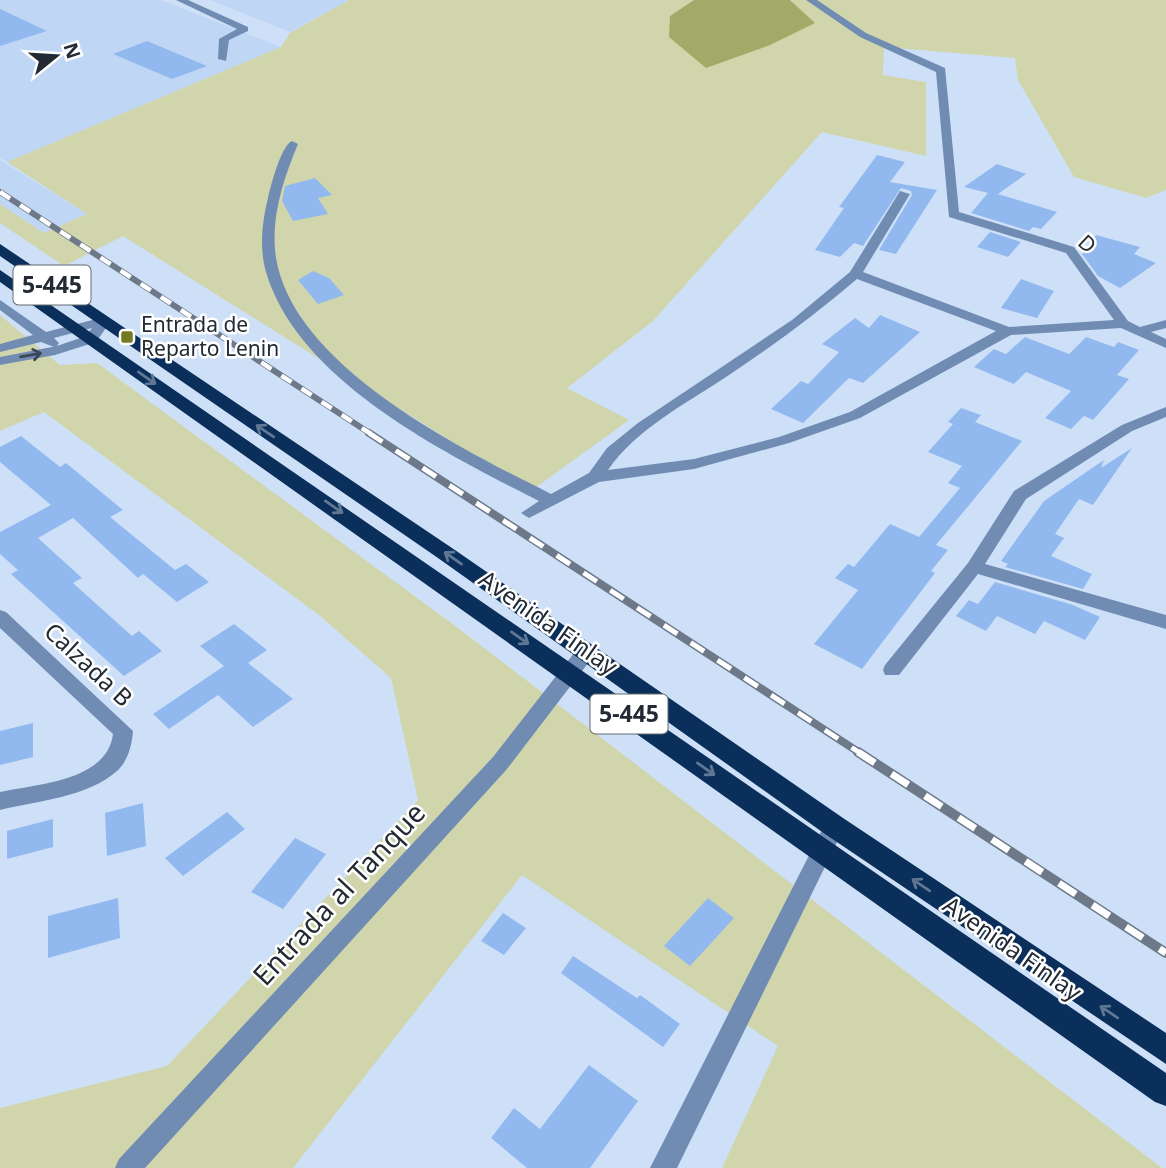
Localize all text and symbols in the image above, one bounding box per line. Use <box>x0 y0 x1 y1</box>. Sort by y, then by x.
north arrow <box>21 21 91 91</box>
text: N <box>57 39 87 62</box>
street label: D <box>1073 228 1103 259</box>
road number: 5-445 <box>14 266 90 304</box>
place label: Entrada de Reparto Lenin <box>141 310 279 362</box>
marker: Entrada de Reparto Lenin <box>119 329 135 345</box>
one-way arrow <box>19 348 42 362</box>
one-way arrow <box>137 371 156 385</box>
one-way arrow <box>256 423 275 438</box>
one-way arrow <box>324 500 343 514</box>
one-way arrow <box>444 551 463 565</box>
street label: Avenida Finlay <box>473 562 625 682</box>
street label: Calzada B <box>38 614 140 713</box>
one-way arrow <box>510 631 529 645</box>
road number: 5-445 <box>590 694 668 734</box>
one-way arrow <box>696 762 715 776</box>
street label: Entrada al Tanque <box>244 794 433 993</box>
one-way arrow <box>912 878 931 892</box>
street label: Avenida Finlay <box>937 888 1089 1008</box>
one-way arrow <box>1100 1005 1120 1019</box>

